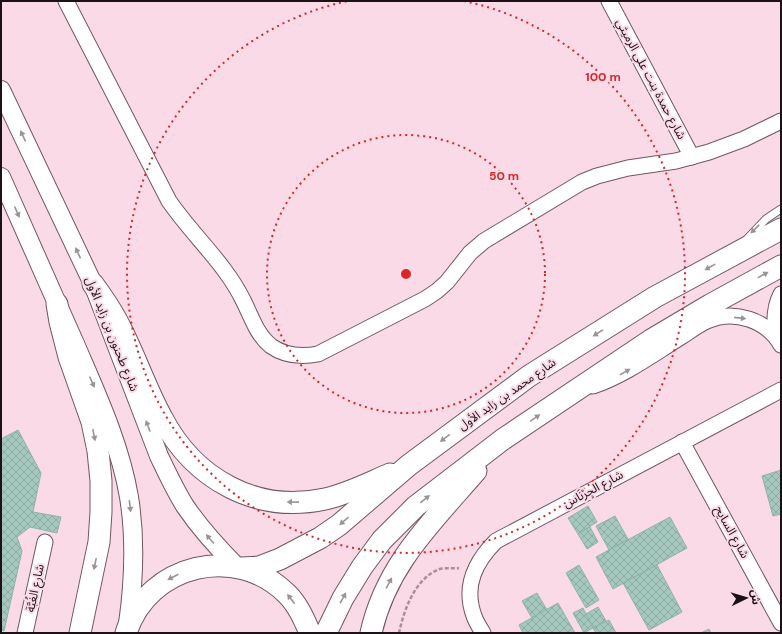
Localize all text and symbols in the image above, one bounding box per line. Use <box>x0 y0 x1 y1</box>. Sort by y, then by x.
street label: شارع حمدة بنت علي الرميثي <box>611 16 690 143</box>
text: 100 m <box>585 69 621 85</box>
one-way arrow <box>20 130 26 141</box>
text: 50 m <box>489 168 519 184</box>
one-way arrow <box>14 207 20 218</box>
one-way arrow <box>750 225 761 234</box>
one-way arrow <box>75 248 81 259</box>
one-way arrow <box>704 264 716 270</box>
centre of rings <box>399 267 413 281</box>
one-way arrow <box>758 272 769 279</box>
street label: شارع طحنون بن زايد الأول <box>81 274 142 394</box>
one-way arrow <box>734 314 746 321</box>
one-way arrow <box>593 329 603 337</box>
street label: شارع محمد بن زايد الأول <box>455 354 560 435</box>
one-way arrow <box>619 369 631 376</box>
one-way arrow <box>89 377 95 388</box>
one-way arrow <box>529 415 541 422</box>
one-way arrow <box>145 420 151 431</box>
one-way arrow <box>92 429 98 441</box>
one-way arrow <box>439 434 450 443</box>
street label: شارع الجِرْنَاس <box>560 466 626 513</box>
one-way arrow <box>420 494 431 503</box>
one-way arrow <box>286 499 299 505</box>
one-way arrow <box>127 500 133 512</box>
street label: شارع السايح <box>710 503 753 562</box>
one-way arrow <box>339 516 350 525</box>
one-way arrow <box>206 533 215 544</box>
one-way arrow <box>91 558 97 570</box>
street label: شارع الغُبَّة <box>22 562 49 614</box>
one-way arrow <box>168 574 179 580</box>
one-way arrow <box>386 578 392 589</box>
north arrow <box>726 578 766 618</box>
text: ش <box>748 589 764 605</box>
one-way arrow <box>340 592 347 604</box>
one-way arrow <box>287 594 295 605</box>

